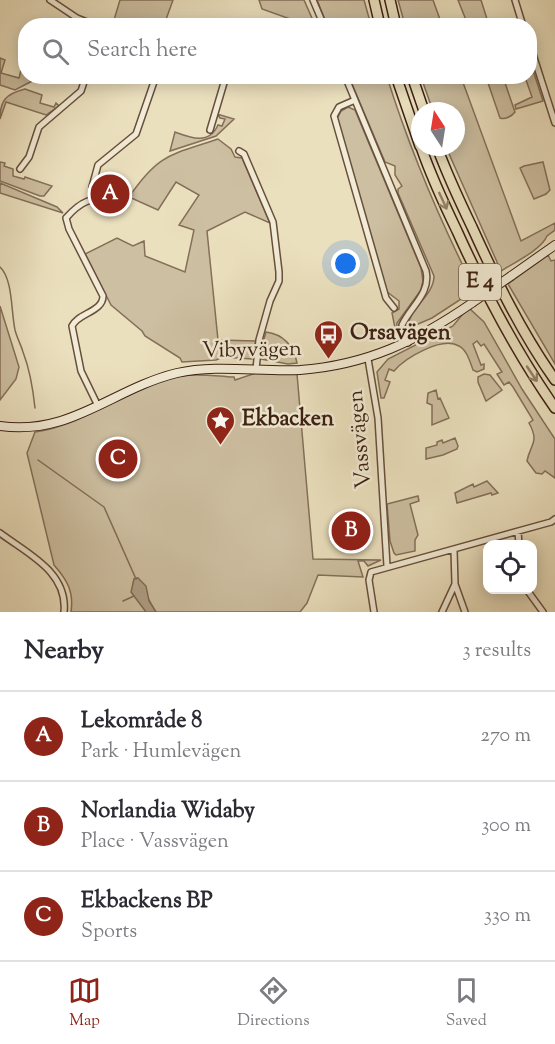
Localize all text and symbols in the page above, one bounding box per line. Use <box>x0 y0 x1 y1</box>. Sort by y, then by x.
search box <box>18 18 537 84</box>
icon: search <box>39 35 72 68</box>
text: Search here <box>87 35 197 67</box>
north arrow <box>411 102 465 156</box>
pin: A <box>90 172 130 216</box>
one-way arrow <box>437 192 449 210</box>
your location <box>331 249 360 278</box>
road number: E 4 <box>459 264 501 300</box>
bus stop icon: Orsavägen <box>313 318 345 360</box>
place label: Orsavägen <box>350 318 451 350</box>
street label: Vibyvägen <box>202 334 302 368</box>
one-way arrow <box>526 366 538 382</box>
street label: Vassvägen <box>341 388 381 490</box>
place icon: Ekbacken <box>205 404 237 446</box>
place label: Ekbacken <box>242 404 334 436</box>
pin: C <box>98 436 138 482</box>
pin: B <box>332 508 370 554</box>
map controls <box>483 540 537 594</box>
button: locate <box>483 540 537 594</box>
text: Nearby <box>24 633 104 670</box>
text: 3 results <box>462 637 531 666</box>
text: Lekområde 8 <box>81 706 202 738</box>
text: A <box>35 722 52 751</box>
text: 270 m <box>481 722 531 751</box>
text: Park · Humlevägen <box>81 738 241 767</box>
text: Norlandia Widaby <box>81 796 255 828</box>
text: B <box>37 812 50 841</box>
text: 300 m <box>481 812 531 841</box>
text: Place · Vassvägen <box>81 828 229 857</box>
text: Ekbackens BP <box>81 886 213 918</box>
text: C <box>35 902 52 931</box>
text: 330 m <box>484 902 531 931</box>
text: Sports <box>81 918 137 947</box>
tab: Map <box>68 974 101 1033</box>
tab: Directions <box>237 974 310 1033</box>
tab: Saved <box>446 974 487 1033</box>

